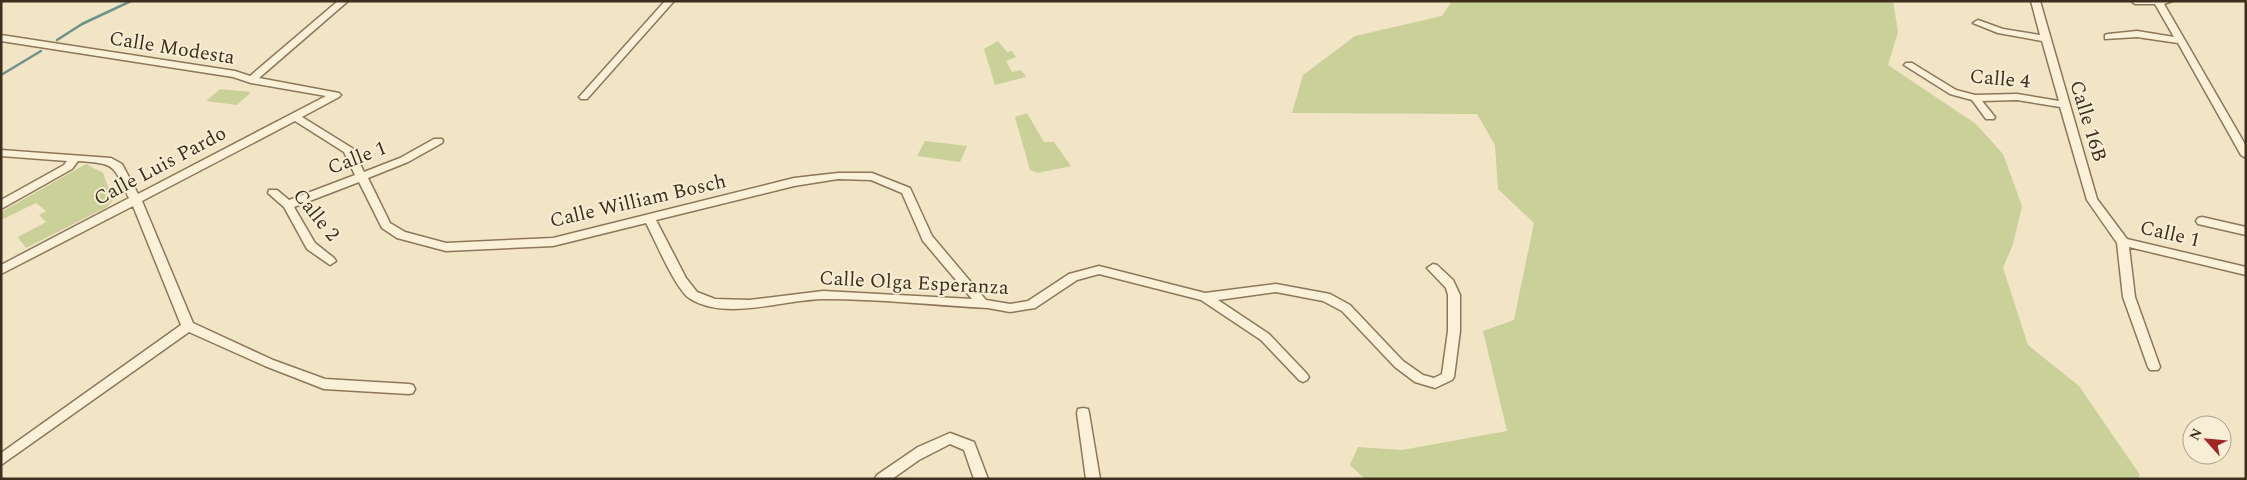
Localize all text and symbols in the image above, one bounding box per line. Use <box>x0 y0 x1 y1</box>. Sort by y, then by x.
street label: Calle Modesta <box>107 23 237 73</box>
street label: Calle 4 <box>1968 61 2032 97</box>
street label: Calle 16B <box>2061 77 2115 165</box>
street label: Calle Luis Pardo <box>88 118 232 214</box>
street label: Calle 1 <box>323 133 391 183</box>
street label: Calle William Bosch <box>547 166 729 236</box>
street label: Calle 2 <box>285 182 347 248</box>
street label: Calle 1 <box>2137 213 2203 255</box>
street label: Calle Olga Esperanza <box>818 263 1010 303</box>
north arrow <box>2182 415 2232 465</box>
text: N <box>2184 424 2208 444</box>

